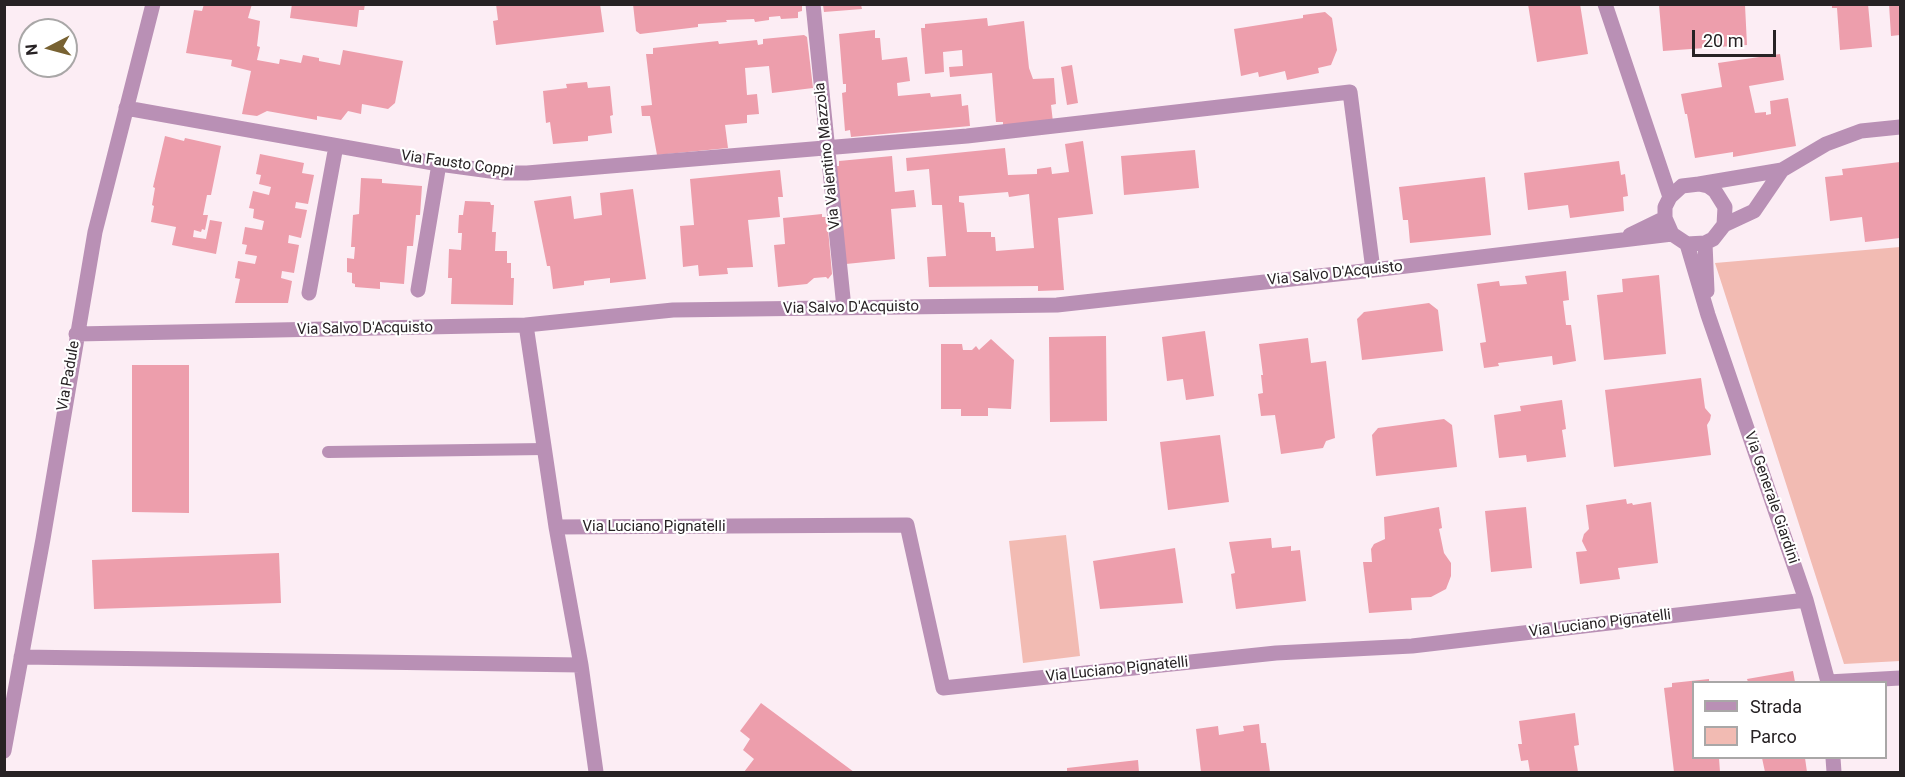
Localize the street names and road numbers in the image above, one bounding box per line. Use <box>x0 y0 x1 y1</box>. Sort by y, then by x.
street label: Via Valentino Mazzola <box>811 82 845 230</box>
street label: Via Fausto Coppi <box>400 147 514 181</box>
street label: Via Salvo D'Acquisto <box>1266 258 1404 290</box>
street label: Via Salvo D'Acquisto <box>783 298 919 318</box>
street label: Via Salvo D'Acquisto <box>297 319 433 339</box>
street label: Via Padule <box>54 340 84 412</box>
street label: Via Generale Giardini <box>1740 429 1802 567</box>
street label: Via Luciano Pignatelli <box>582 518 726 536</box>
street label: Via Luciano Pignatelli <box>1528 606 1672 642</box>
street label: Via Luciano Pignatelli <box>1045 654 1189 686</box>

